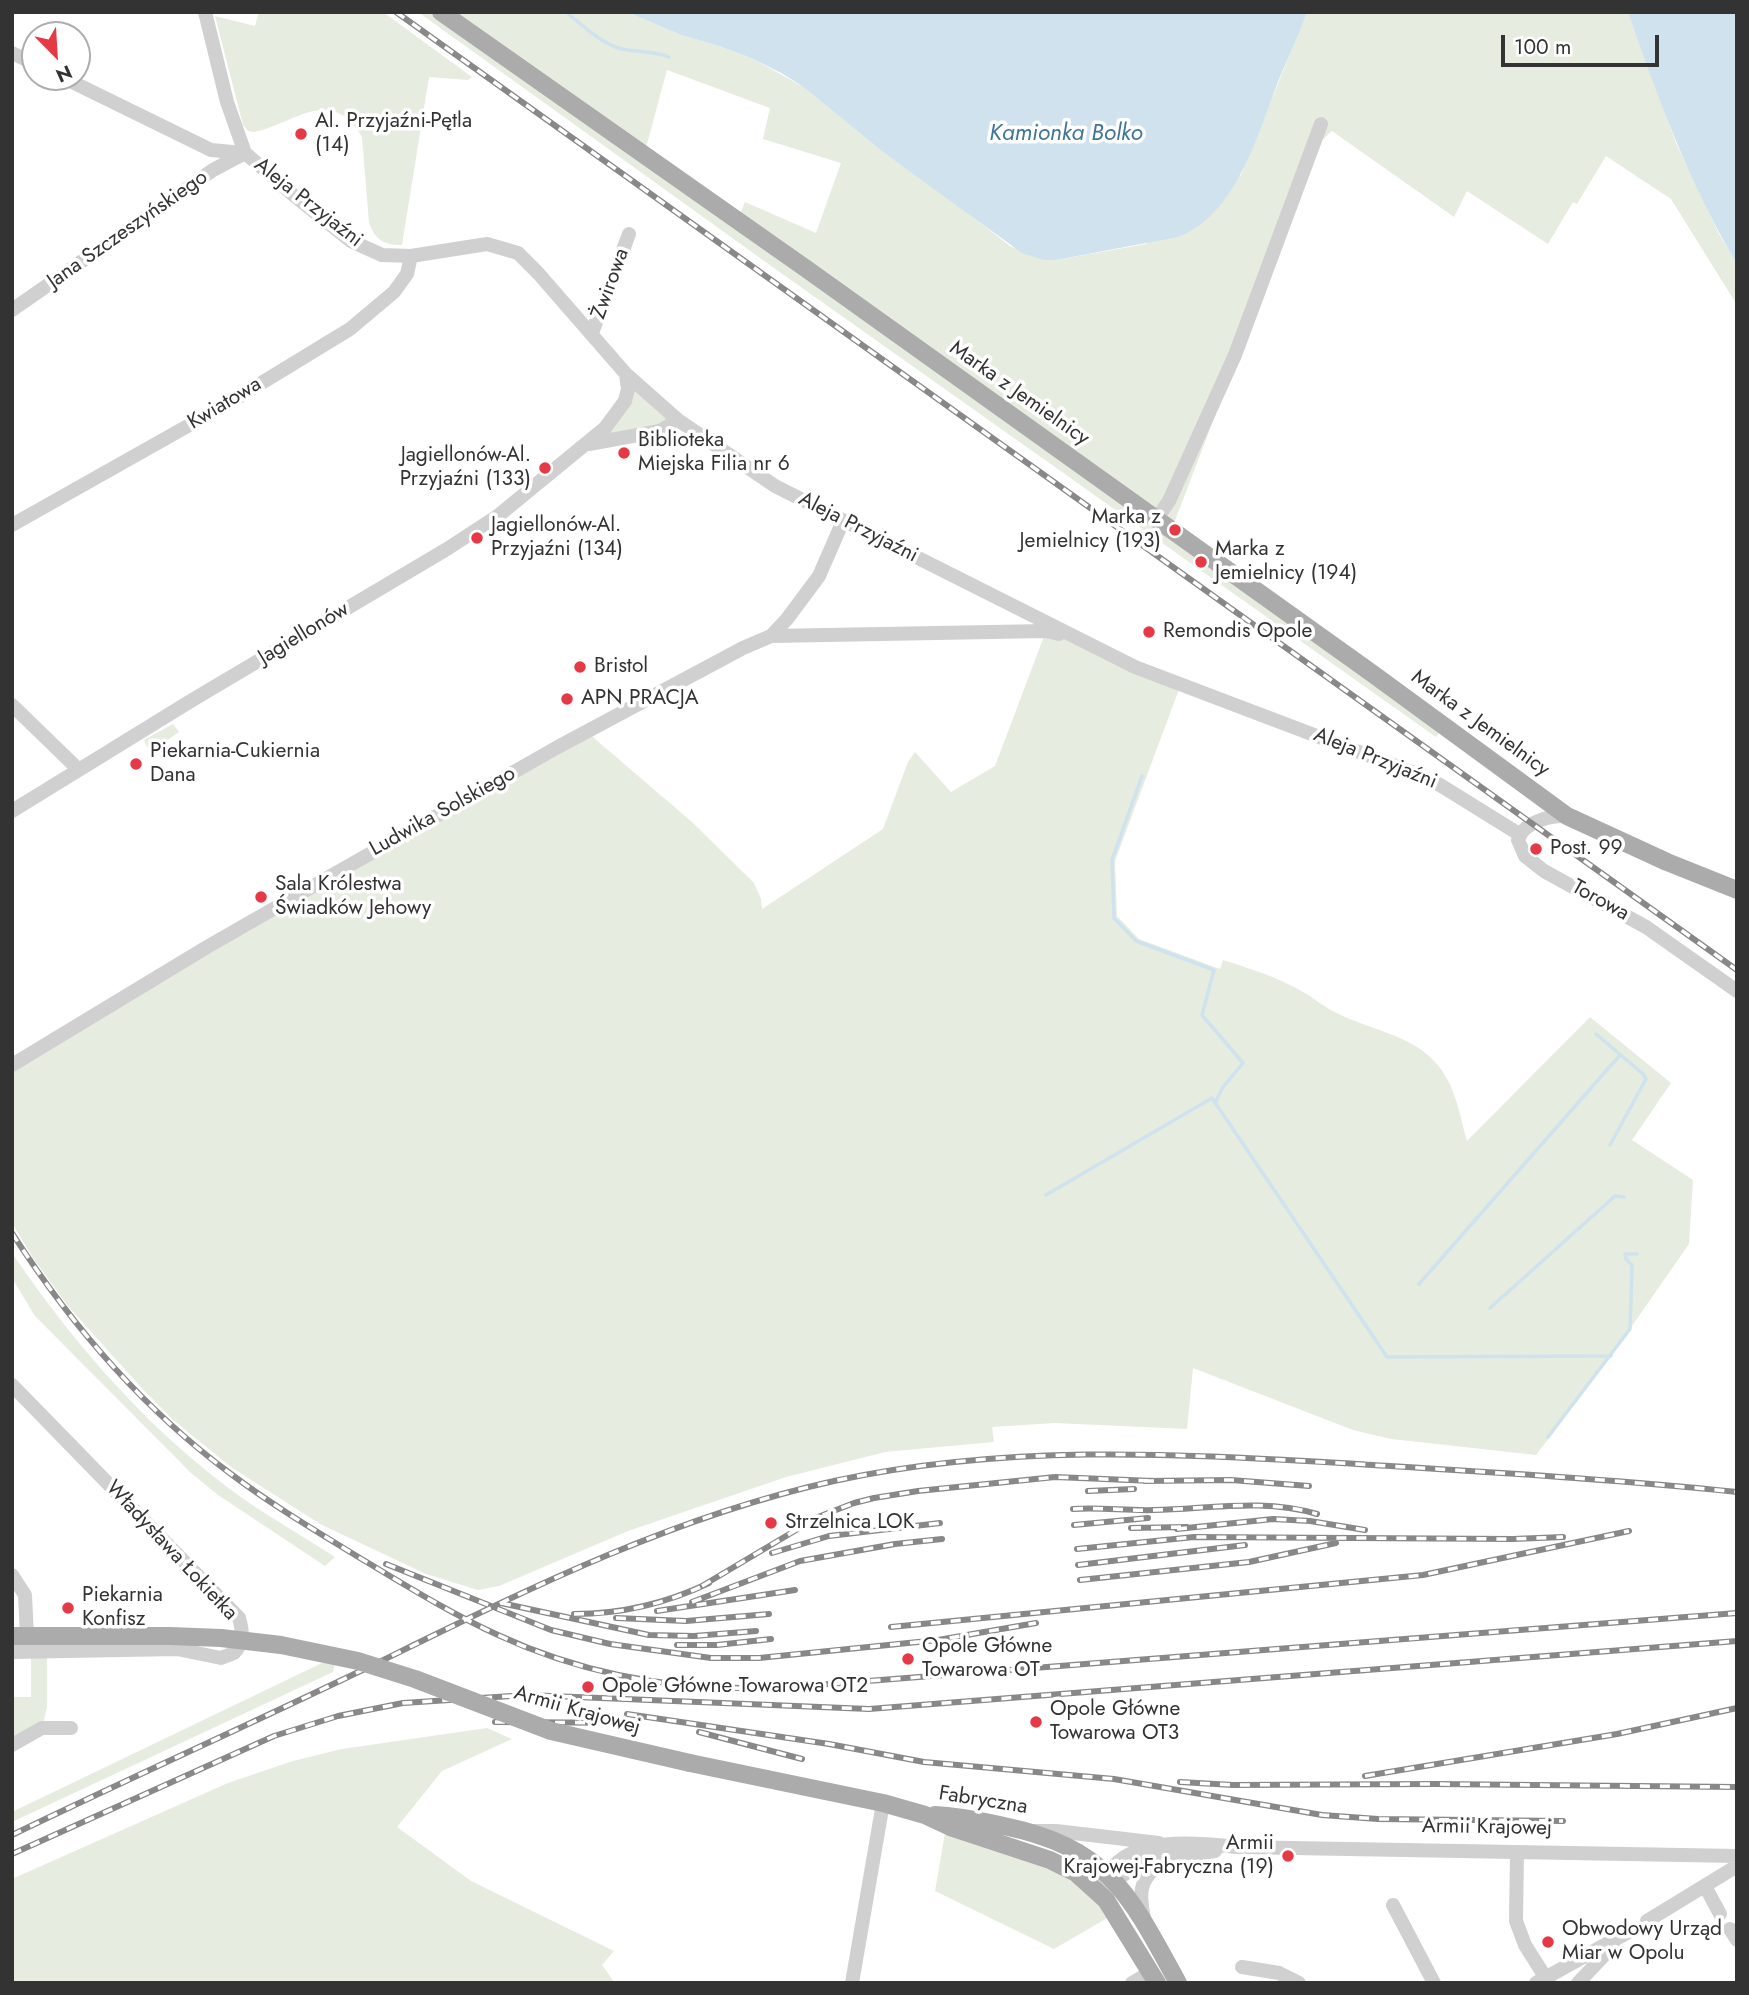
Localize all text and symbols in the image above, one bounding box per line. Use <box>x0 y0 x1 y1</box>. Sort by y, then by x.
north arrow <box>21 21 91 91</box>
scale bar <box>1504 21 1662 65</box>
text: 100 m <box>1514 32 1571 62</box>
text: N <box>52 58 76 89</box>
place label: Al. Przyjaźni-Pętla (14) <box>315 109 472 159</box>
water label: Kamionka Bolko <box>989 120 1143 148</box>
marker: Al. Przyjaźni-Pętla (14) <box>293 126 309 142</box>
street label: Aleja Przyjaźni <box>249 153 367 253</box>
street label: Jana Szczeszyńskiego <box>43 165 213 295</box>
street label: Żwirowa <box>587 245 635 323</box>
street label: Marka z Jemielnicy <box>944 336 1094 452</box>
street label: Kwiatowa <box>184 372 266 436</box>
place label: Biblioteka Miejska Filia nr 6 <box>638 428 790 478</box>
place label: Jagiellonów-Al. Przyjaźni (133) <box>400 443 531 493</box>
marker: Biblioteka Miejska Filia nr 6 <box>616 445 632 461</box>
marker: Jagiellonów-Al. Przyjaźni (133) <box>537 460 553 476</box>
street label: Aleja Przyjaźni <box>794 487 922 569</box>
place label: Marka z Jemielnicy (193) <box>1020 505 1161 555</box>
place label: Jagiellonów-Al. Przyjaźni (134) <box>491 513 623 563</box>
marker: Marka z Jemielnicy (193) <box>1167 522 1183 538</box>
marker: Jagiellonów-Al. Przyjaźni (134) <box>469 530 485 546</box>
place label: Marka z Jemielnicy (194) <box>1215 537 1357 587</box>
marker: Marka z Jemielnicy (194) <box>1193 554 1209 570</box>
street label: Jagiellonów <box>254 597 354 671</box>
place label: Remondis Opole <box>1163 619 1312 645</box>
marker: Remondis Opole <box>1141 624 1157 640</box>
place label: Bristol <box>594 654 648 680</box>
marker: Bristol <box>572 659 588 675</box>
street label: Marka z Jemielnicy <box>1406 665 1554 783</box>
place label: APN PRACJA <box>581 686 699 712</box>
marker: APN PRACJA <box>559 691 575 707</box>
street label: Aleja Przyjaźni <box>1310 723 1440 795</box>
place label: Piekarnia-Cukiernia Dana <box>150 739 320 789</box>
marker: Piekarnia-Cukiernia Dana <box>128 756 144 772</box>
street label: Ludwika Solskiego <box>366 762 520 862</box>
place label: Post. 99 <box>1550 836 1623 862</box>
marker: Post. 99 <box>1528 841 1544 857</box>
place label: Sala Królestwa Świadków Jehowy <box>275 872 431 922</box>
street label: Torowa <box>1567 875 1633 927</box>
marker: Sala Królestwa Świadków Jehowy <box>253 889 269 905</box>
street label: Władysława Łokietka <box>100 1476 242 1626</box>
place label: Strzelnica LOK <box>785 1510 915 1536</box>
marker: Strzelnica LOK <box>763 1515 779 1531</box>
place label: Piekarnia Konfisz <box>82 1583 163 1633</box>
marker: Piekarnia Konfisz <box>60 1600 76 1616</box>
place label: Opole Główne Towarowa OT <box>922 1634 1052 1684</box>
marker: Opole Główne Towarowa OT <box>900 1651 916 1667</box>
place label: Opole Główne Towarowa OT2 <box>602 1674 868 1700</box>
marker: Opole Główne Towarowa OT2 <box>580 1679 596 1695</box>
street label: Armii Krajowej <box>511 1681 643 1741</box>
place label: Opole Główne Towarowa OT3 <box>1050 1697 1180 1747</box>
marker: Opole Główne Towarowa OT3 <box>1028 1714 1044 1730</box>
street label: Fabryczna <box>937 1782 1029 1820</box>
street label: Armii Krajowej <box>1422 1814 1552 1842</box>
place label: Armii Krajowej-Fabryczna (19) <box>1064 1831 1274 1881</box>
marker: Armii Krajowej-Fabryczna (19) <box>1280 1848 1296 1864</box>
place label: Obwodowy Urząd Miar w Opolu <box>1562 1917 1722 1967</box>
marker: Obwodowy Urząd Miar w Opolu <box>1540 1934 1556 1950</box>

